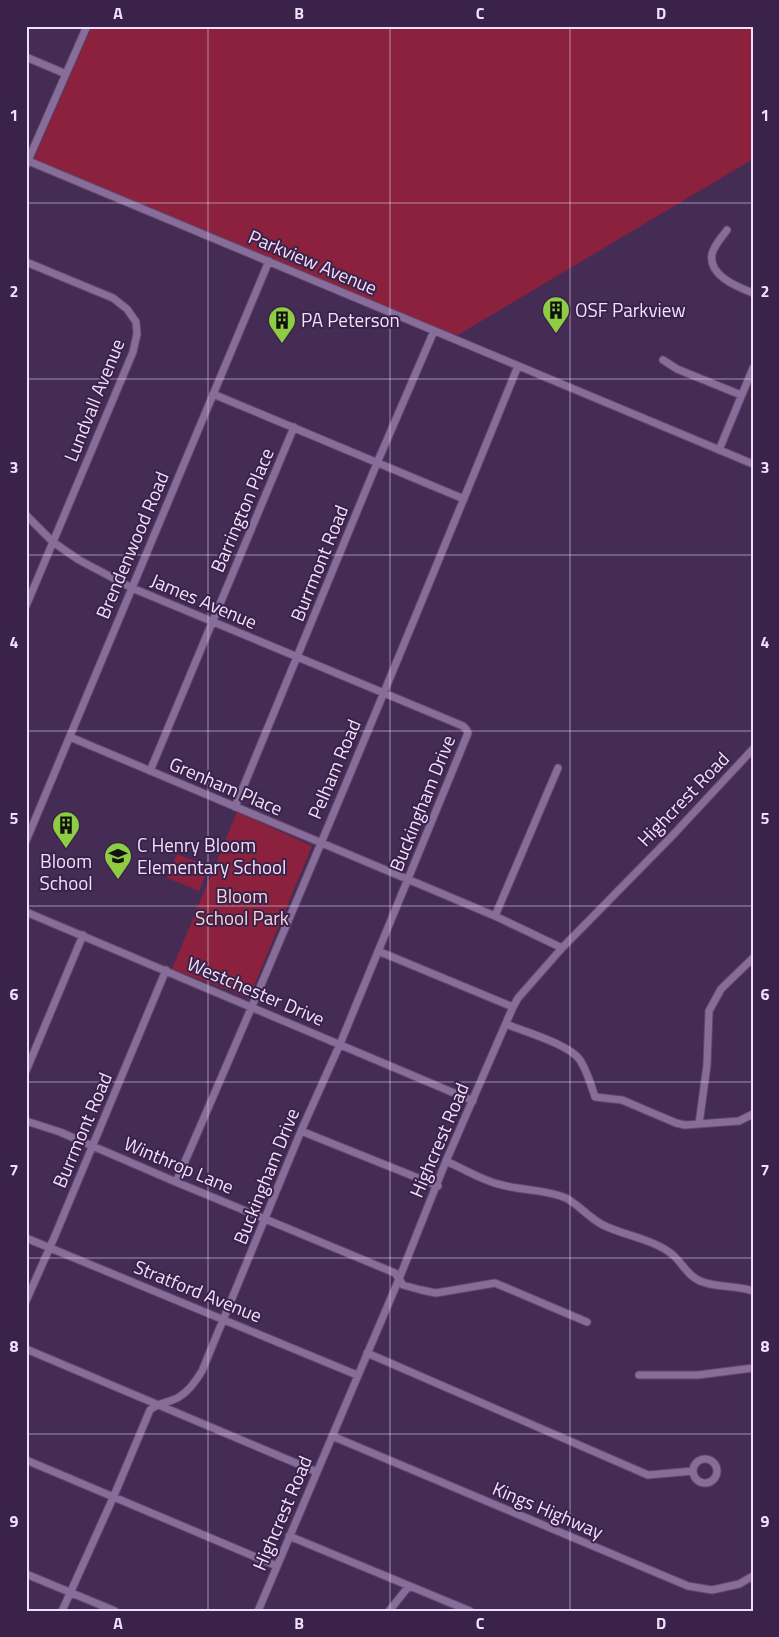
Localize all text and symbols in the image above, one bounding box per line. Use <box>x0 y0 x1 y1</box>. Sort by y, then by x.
text: A <box>113 1 123 25</box>
text: B <box>294 1 304 25</box>
text: C <box>476 1 485 25</box>
text: D <box>656 1 666 25</box>
text: 1 <box>10 103 18 127</box>
text: 1 <box>761 103 769 127</box>
street label: Parkview Avenue <box>244 221 382 302</box>
text: 2 <box>10 279 18 303</box>
text: 2 <box>761 279 769 303</box>
building icon: OSF Parkview <box>541 295 571 334</box>
place label: OSF Parkview <box>575 295 686 324</box>
building icon: PA Peterson <box>267 305 297 344</box>
place label: PA Peterson <box>301 305 400 334</box>
street label: Lundvall Avenue <box>56 334 131 466</box>
street label: Barrington Place <box>202 443 281 576</box>
text: 3 <box>10 455 18 479</box>
text: 3 <box>761 455 769 479</box>
street label: Brendenwood Road <box>87 467 176 623</box>
street label: Burrmont Road <box>282 500 355 625</box>
street label: James Avenue <box>147 565 262 636</box>
text: 4 <box>10 630 19 654</box>
text: 4 <box>761 630 770 654</box>
street label: Pelham Road <box>299 714 368 823</box>
street label: Buckingham Drive <box>381 730 462 875</box>
street label: Highcrest Road <box>630 745 735 853</box>
street label: Grenham Place <box>165 749 287 822</box>
text: 5 <box>10 806 19 830</box>
text: 5 <box>761 806 770 830</box>
building icon: Bloom School <box>51 810 81 849</box>
place label: C Henry Bloom Elementary School <box>137 830 286 881</box>
school or university icon: C Henry Bloom Elementary School <box>103 841 133 880</box>
place label: Bloom School <box>39 846 93 897</box>
park label: Bloom School Park <box>195 881 289 932</box>
street label: Westchester Drive <box>183 948 330 1033</box>
text: 6 <box>10 982 19 1006</box>
text: 6 <box>761 982 770 1006</box>
street label: Burrmont Road <box>44 1068 119 1192</box>
street label: Highcrest Road <box>401 1078 476 1202</box>
street label: Buckingham Drive <box>225 1103 306 1248</box>
street label: Winthrop Lane <box>120 1128 239 1201</box>
text: 7 <box>10 1158 18 1182</box>
text: 7 <box>761 1158 769 1182</box>
street label: Stratford Avenue <box>130 1252 267 1329</box>
text: 8 <box>10 1334 19 1358</box>
text: 8 <box>761 1334 770 1358</box>
street label: Highcrest Road <box>244 1451 319 1575</box>
street label: Kings Highway <box>488 1473 608 1546</box>
text: 9 <box>10 1509 19 1533</box>
text: 9 <box>761 1509 770 1533</box>
text: A <box>113 1611 123 1635</box>
text: B <box>294 1611 304 1635</box>
text: C <box>476 1611 485 1635</box>
text: D <box>656 1611 666 1635</box>

